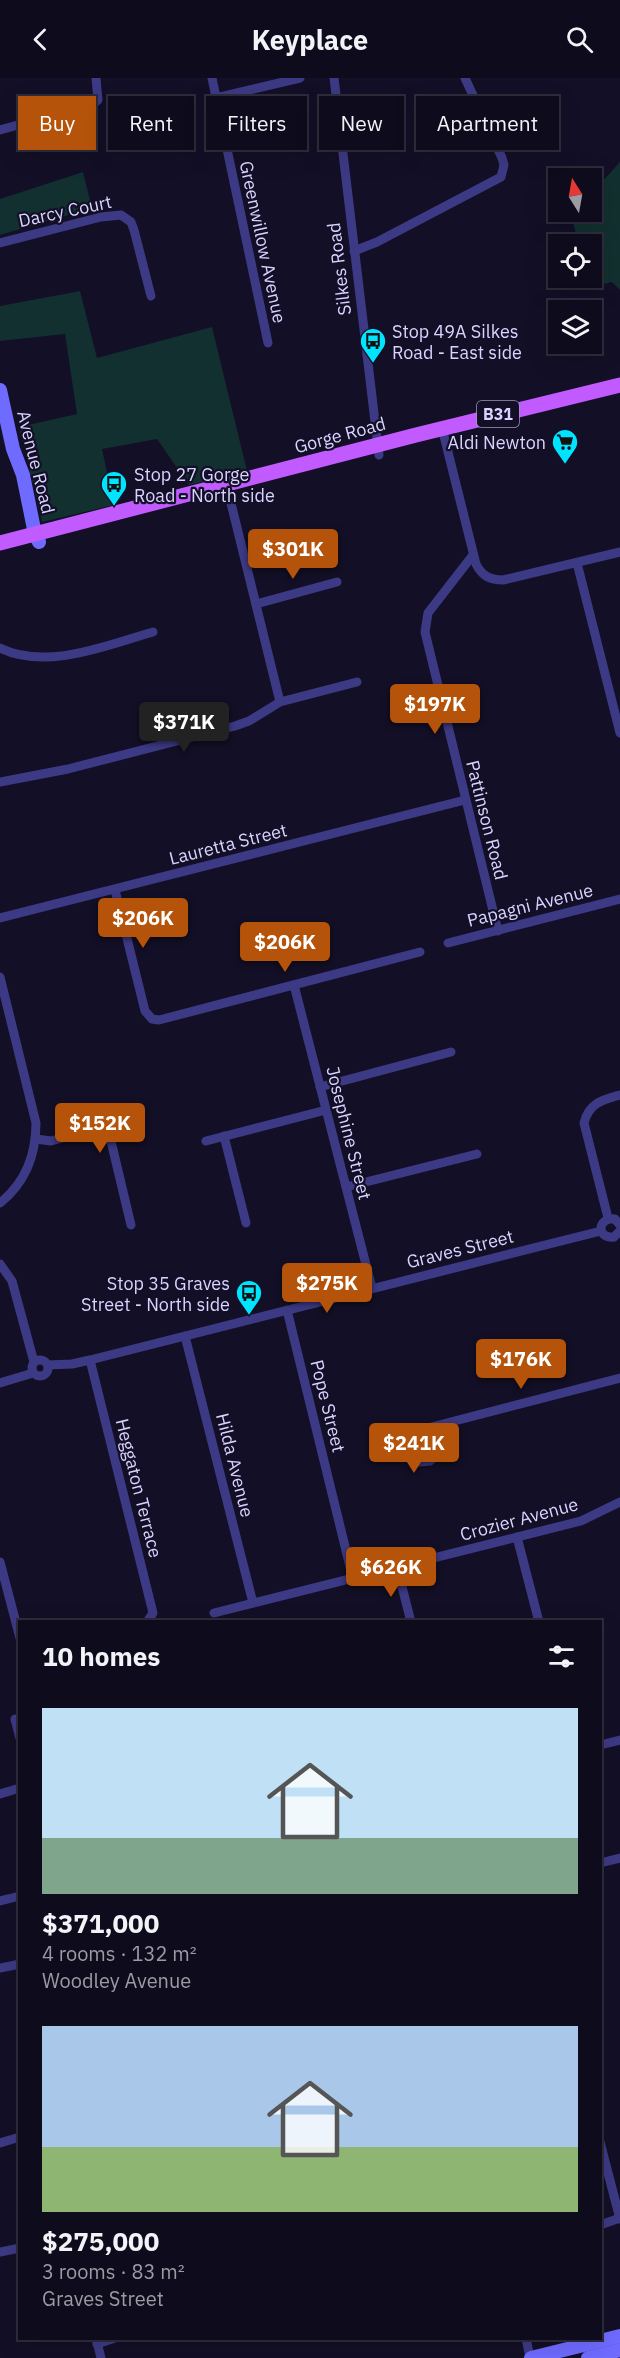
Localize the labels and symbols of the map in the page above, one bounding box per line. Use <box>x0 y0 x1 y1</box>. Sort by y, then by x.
street label: Greenwillow Avenue <box>235 159 291 325</box>
north arrow <box>548 168 602 222</box>
street label: Darcy Court <box>16 190 114 232</box>
street label: Silkes Road <box>322 221 356 317</box>
place label: Stop 49A Silkes Road - East side <box>392 320 522 364</box>
bus stop icon: Stop 49A Silkes Road - East side <box>358 326 388 364</box>
road number: B31 <box>477 401 519 427</box>
street label: Avenue Road <box>12 408 60 516</box>
street label: Gorge Road <box>292 412 388 458</box>
supermarket icon: Aldi Newton <box>550 427 580 465</box>
place label: Aldi Newton <box>447 431 546 454</box>
place label: Stop 27 Gorge Road - North side <box>134 463 275 507</box>
bus stop icon: Stop 27 Gorge Road - North side <box>99 469 129 507</box>
pin: $301K <box>251 529 335 580</box>
pin: $197K <box>393 684 477 735</box>
pin: $371K <box>142 702 226 753</box>
street label: Pattinson Road <box>461 758 513 882</box>
street label: Lauretta Street <box>167 818 289 870</box>
street label: Papagni Avenue <box>465 878 595 932</box>
pin: $206K <box>101 898 185 949</box>
pin: $206K <box>243 922 327 973</box>
street label: Josephine Street <box>321 1064 377 1202</box>
pin: $152K <box>58 1103 142 1154</box>
street label: Graves Street <box>404 1225 516 1273</box>
pin: $275K <box>285 1263 369 1314</box>
place label: Stop 35 Graves Street - North side <box>81 1272 230 1316</box>
bus stop icon: Stop 35 Graves Street - North side <box>234 1278 264 1316</box>
pin: $176K <box>479 1339 563 1390</box>
street label: Pope Street <box>305 1357 351 1455</box>
street label: Hilda Avenue <box>211 1411 259 1520</box>
street label: Heggaton Terrace <box>111 1416 167 1560</box>
pin: $241K <box>372 1423 456 1474</box>
street label: Crozier Avenue <box>457 1492 581 1546</box>
pin: $626K <box>349 1547 433 1598</box>

